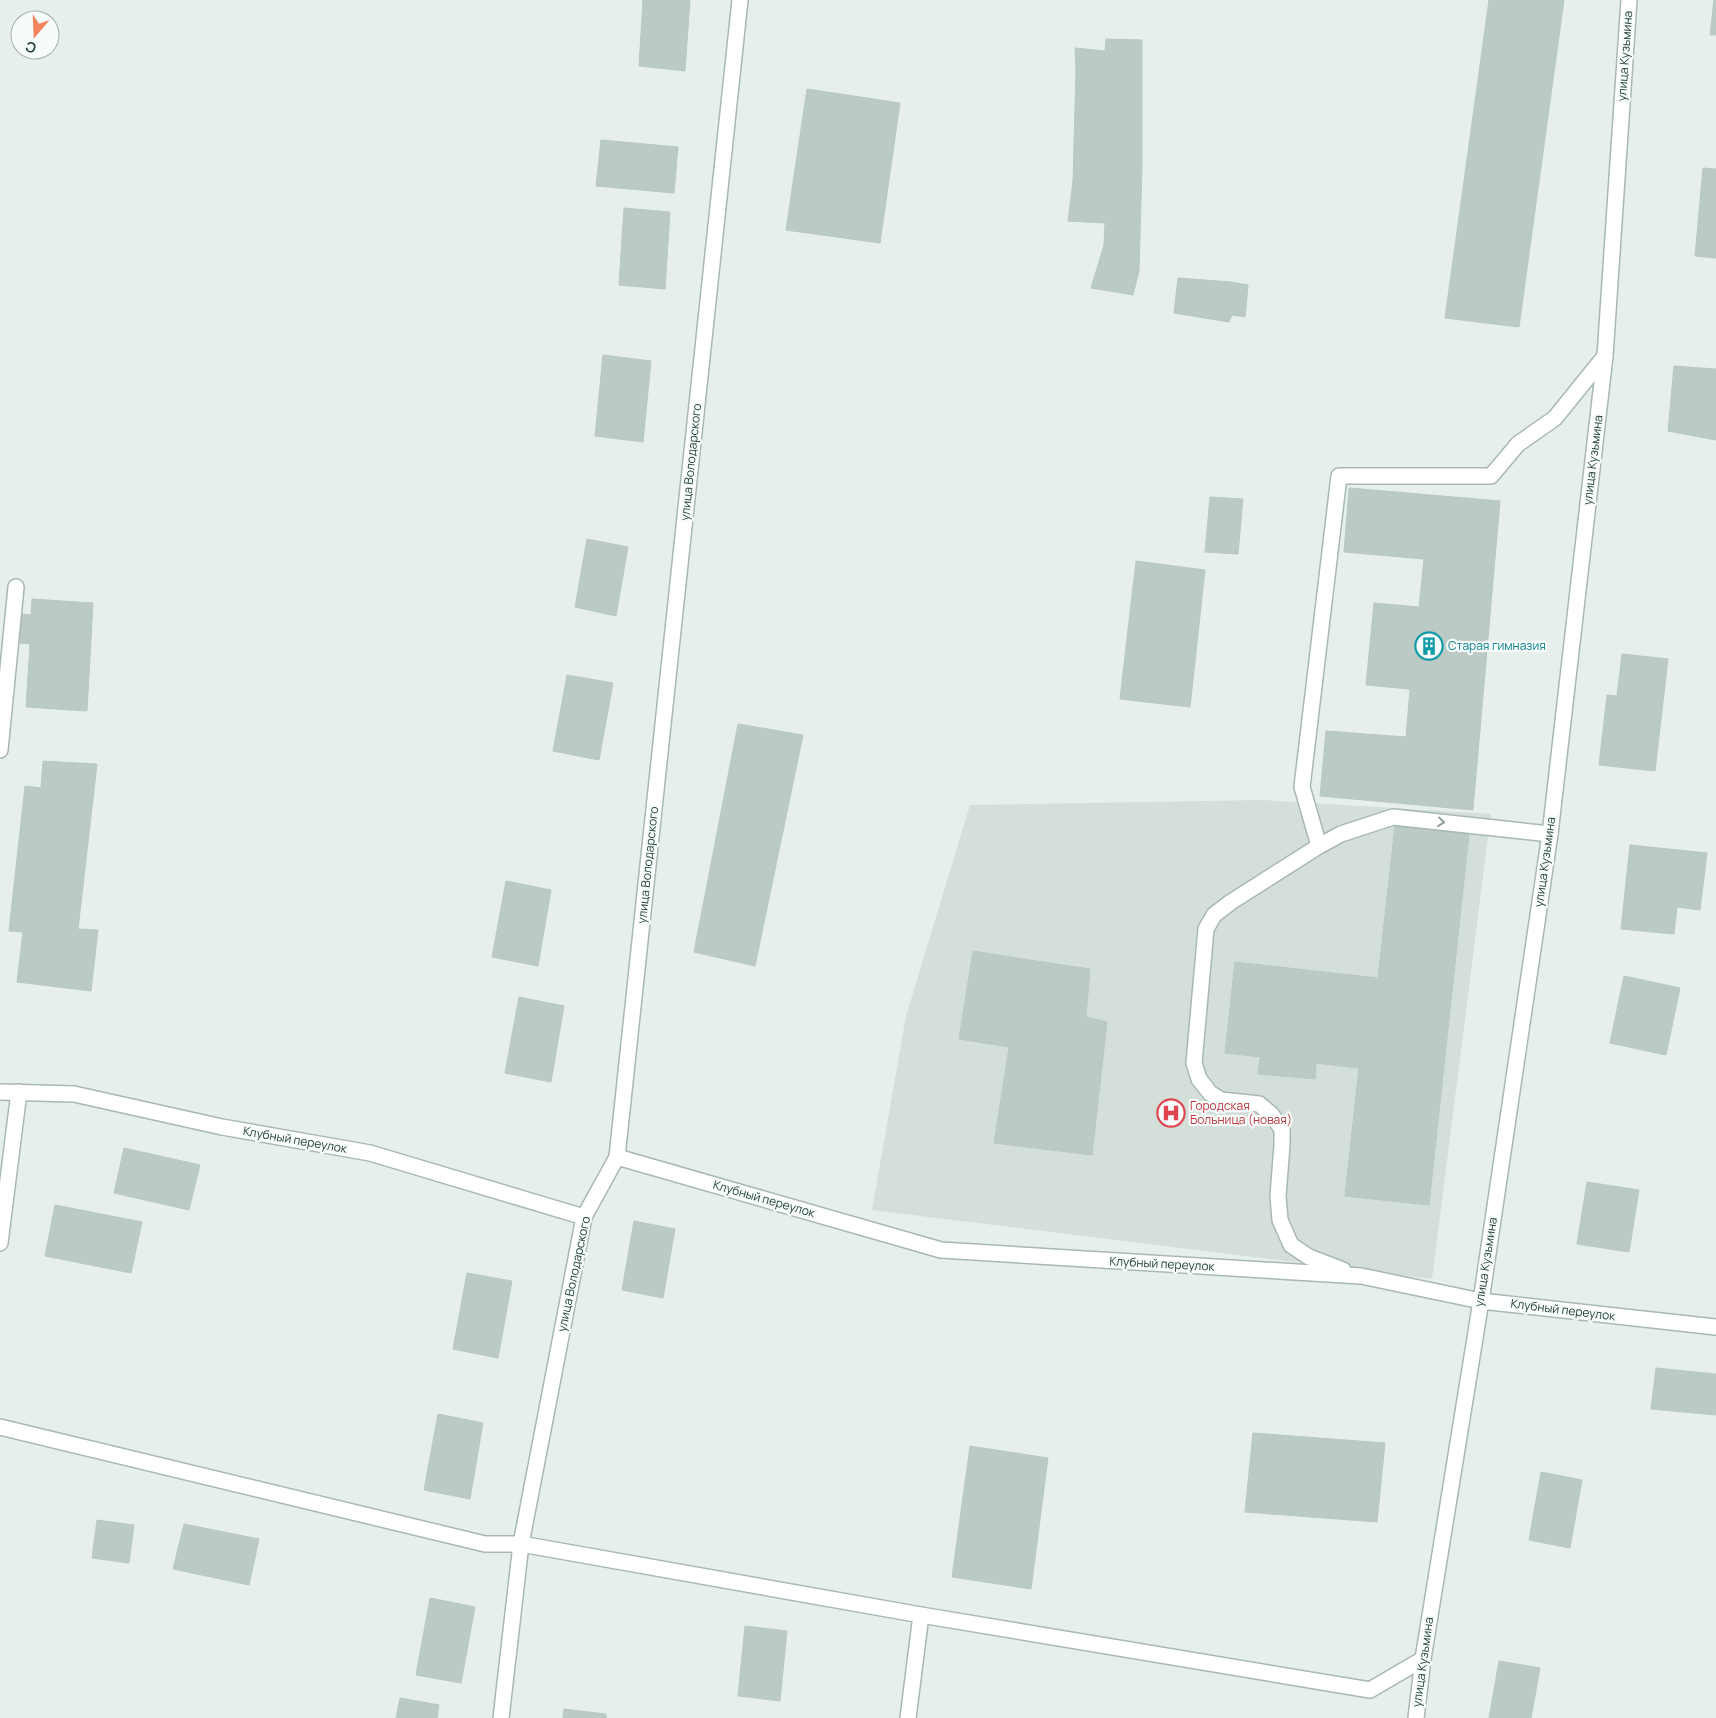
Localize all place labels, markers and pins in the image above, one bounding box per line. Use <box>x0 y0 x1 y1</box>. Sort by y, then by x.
building icon: Старая гимназия <box>1414 631 1444 661</box>
place label: Старая гимназия <box>1448 637 1546 654</box>
place label: Городская Больница (новая) <box>1190 1097 1292 1128</box>
hospital icon: Городская Больница (новая) <box>1156 1098 1186 1128</box>

